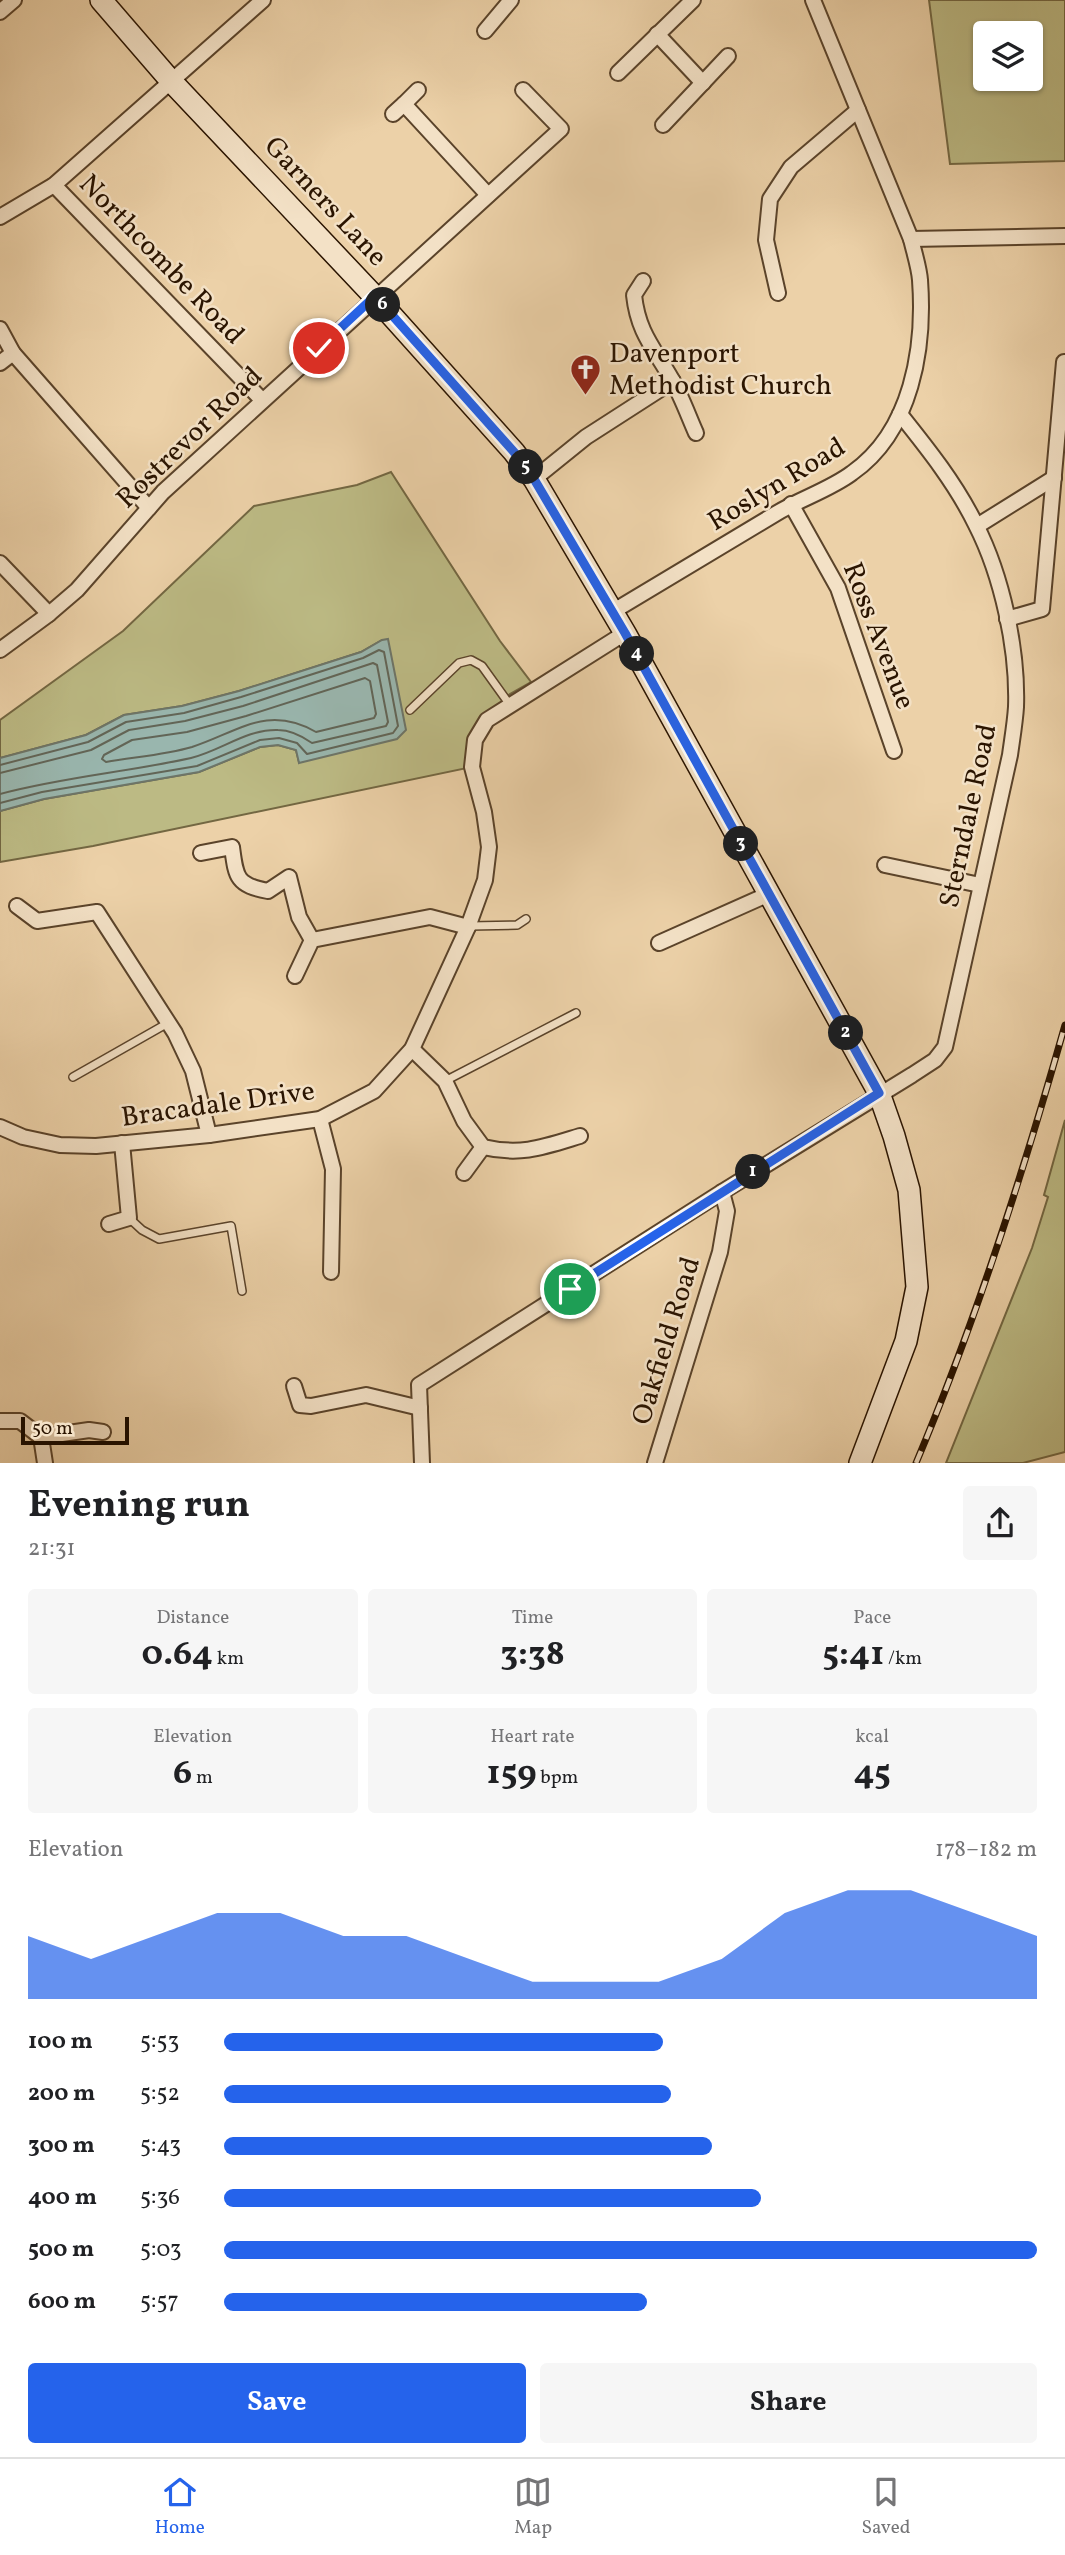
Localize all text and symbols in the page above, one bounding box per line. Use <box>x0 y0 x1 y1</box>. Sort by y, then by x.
map controls <box>973 21 1043 91</box>
button: layers <box>973 21 1043 91</box>
street label: Garners Lane <box>254 128 396 276</box>
street label: Northcombe Road <box>69 166 253 354</box>
pin: 6 <box>366 288 400 322</box>
text: 6 <box>377 291 388 317</box>
pin <box>289 318 349 378</box>
icon: check <box>300 329 338 367</box>
place label: Davenport Methodist Church <box>609 335 832 406</box>
church icon: Davenport Methodist Church <box>569 353 603 397</box>
street label: Rostrevor Road <box>108 358 272 518</box>
street label: Roslyn Road <box>701 428 853 542</box>
pin: 5 <box>508 449 544 484</box>
text: 5 <box>521 453 530 479</box>
street label: Ross Avenue <box>832 557 924 715</box>
pin: 4 <box>620 636 654 672</box>
text: 4 <box>631 640 642 666</box>
street label: Sterndale Road <box>930 721 1008 911</box>
pin: 3 <box>724 826 758 862</box>
text: 3 <box>736 830 745 856</box>
pin: 2 <box>828 1016 864 1050</box>
text: 2 <box>841 1019 850 1045</box>
street label: Bracadale Drive <box>119 1072 317 1138</box>
pin: 1 <box>736 1154 770 1190</box>
text: 1 <box>749 1158 756 1184</box>
street label: Oakfield Road <box>623 1252 711 1430</box>
pin <box>540 1259 600 1319</box>
icon: arrive <box>551 1270 589 1308</box>
scale bar <box>21 1414 130 1446</box>
text: 50 m <box>32 1416 73 1442</box>
text: Evening run <box>28 1480 250 1533</box>
button: share <box>963 1486 1037 1560</box>
text: 21:31 <box>28 1533 75 1565</box>
text: Distance <box>156 1605 229 1631</box>
text: Time <box>512 1605 553 1631</box>
text: Pace <box>853 1605 891 1631</box>
text: 0.64 <box>142 1631 213 1679</box>
text: 3:38 <box>500 1631 565 1679</box>
text: 5:41 <box>822 1631 884 1679</box>
text: km <box>213 1646 244 1672</box>
text: /km <box>884 1646 922 1672</box>
text: Elevation <box>153 1724 232 1750</box>
text: Heart rate <box>491 1724 574 1750</box>
text: kcal <box>855 1724 889 1750</box>
text: 6 <box>173 1750 192 1798</box>
text: 159 <box>487 1750 536 1798</box>
text: 45 <box>853 1750 891 1798</box>
text: m <box>192 1765 213 1791</box>
text: bpm <box>536 1765 578 1791</box>
text: Elevation <box>28 1834 124 1866</box>
text: 178–182 m <box>935 1834 1037 1866</box>
text: 100 m <box>28 2026 93 2058</box>
text: 5:53 <box>140 2026 179 2058</box>
text: 200 m <box>28 2078 95 2110</box>
text: 5:52 <box>140 2078 180 2110</box>
text: 300 m <box>28 2130 95 2162</box>
text: 5:43 <box>140 2130 181 2162</box>
text: 400 m <box>28 2182 97 2214</box>
text: 5:36 <box>140 2182 180 2214</box>
text: 500 m <box>28 2234 94 2266</box>
text: 5:03 <box>140 2234 182 2266</box>
text: 600 m <box>28 2286 96 2318</box>
text: 5:57 <box>140 2286 179 2318</box>
button: Save <box>28 2363 526 2443</box>
button: Share <box>540 2363 1037 2443</box>
tab: Home <box>155 2473 205 2541</box>
tab: Map <box>514 2473 552 2541</box>
tab: Saved <box>861 2473 910 2541</box>

